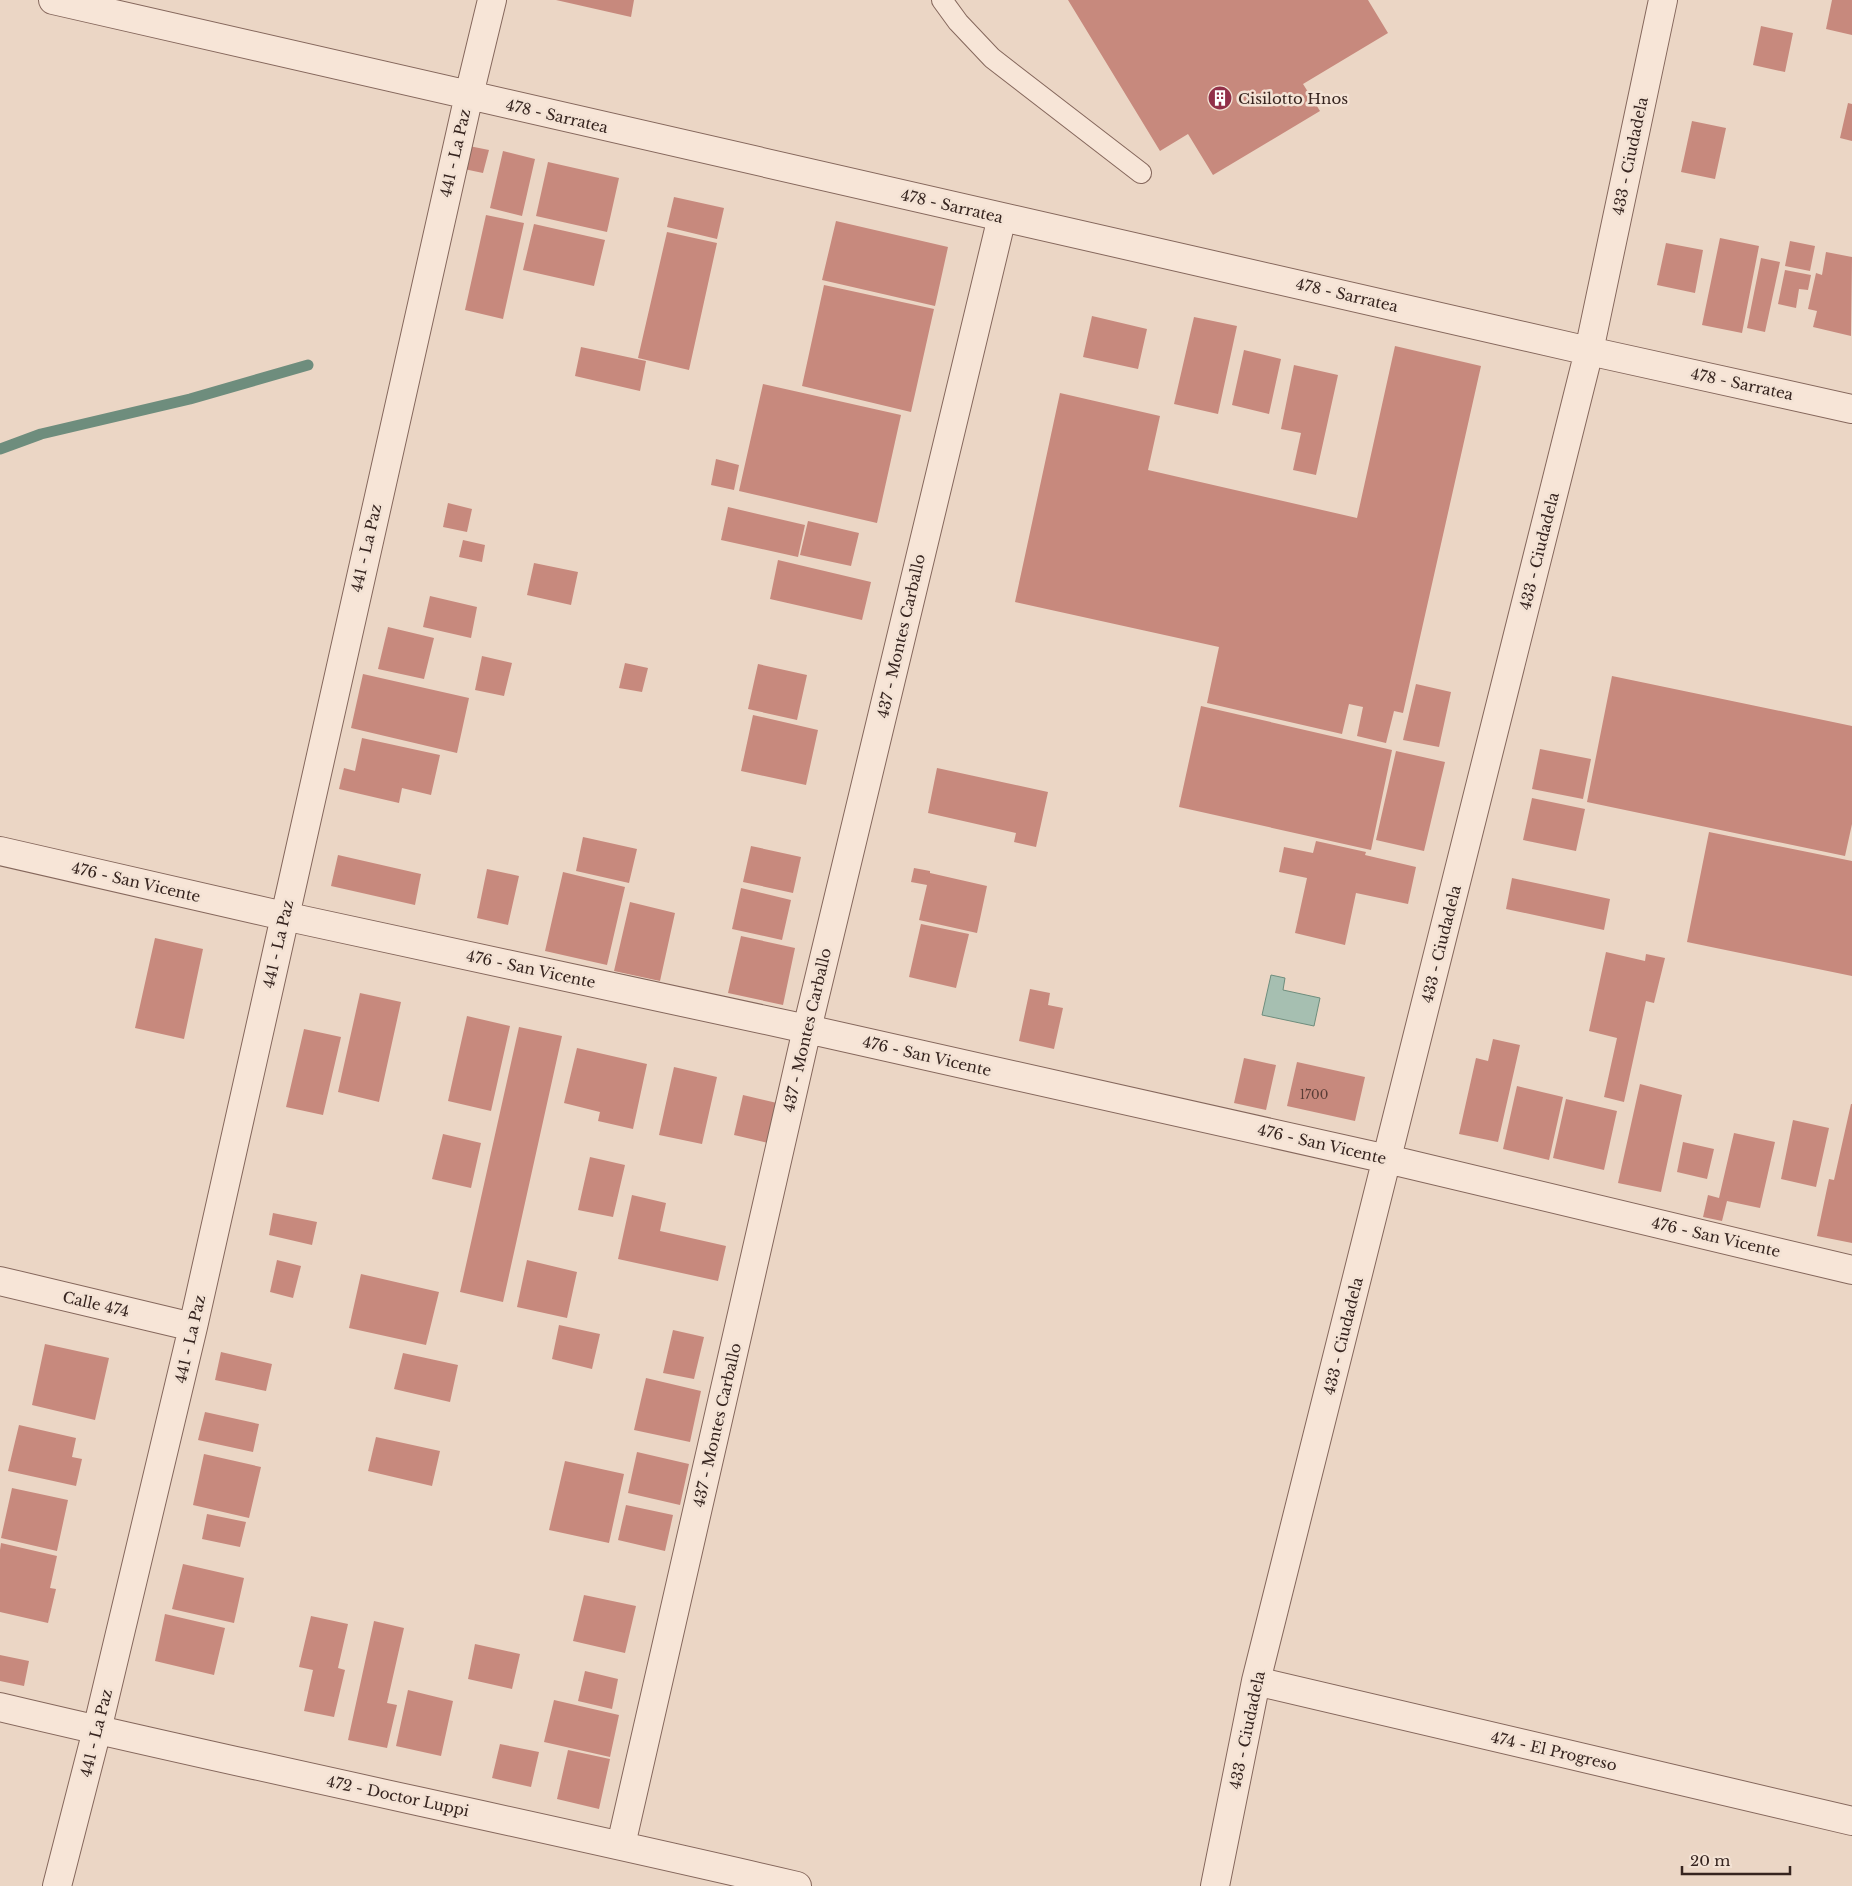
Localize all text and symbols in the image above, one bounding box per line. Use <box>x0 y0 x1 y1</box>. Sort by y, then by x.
building icon: Cisilotto Hnos <box>1207 85 1233 111</box>
place label: Cisilotto Hnos <box>1238 89 1348 108</box>
street label: 433 - Ciudadela <box>1608 94 1652 217</box>
street label: 478 - Sarratea <box>504 95 611 137</box>
street label: 441 - La Paz <box>436 107 474 199</box>
street label: 478 - Sarratea <box>899 185 1006 227</box>
street label: 478 - Sarratea <box>1294 274 1401 316</box>
street label: 478 - Sarratea <box>1689 364 1796 404</box>
street label: 433 - Ciudadela <box>1515 490 1563 612</box>
street label: 441 - La Paz <box>347 502 385 594</box>
street label: 437 - Montes Carballo <box>873 552 929 720</box>
street label: 476 - San Vicente <box>70 858 202 906</box>
street label: 433 - Ciudadela <box>1417 883 1465 1005</box>
street label: 441 - La Paz <box>259 898 297 990</box>
street label: 476 - San Vicente <box>465 946 597 992</box>
street label: 437 - Montes Carballo <box>779 946 835 1114</box>
street label: 476 - San Vicente <box>861 1032 993 1080</box>
house number: 1700 <box>1300 1087 1328 1102</box>
street label: 476 - San Vicente <box>1256 1120 1388 1168</box>
street label: 476 - San Vicente <box>1650 1213 1782 1261</box>
street label: 433 - Ciudadela <box>1319 1275 1367 1397</box>
street label: Calle 474 <box>61 1287 131 1321</box>
street label: 441 - La Paz <box>171 1293 209 1385</box>
street label: 437 - Montes Carballo <box>689 1341 745 1509</box>
street label: 433 - Ciudadela <box>1225 1668 1269 1791</box>
street label: 441 - La Paz <box>76 1687 116 1779</box>
street label: 474 - El Progreso <box>1489 1727 1619 1775</box>
street label: 472 - Doctor Luppi <box>325 1772 471 1820</box>
scale bar <box>1682 1844 1790 1876</box>
text: 20 m <box>1690 1851 1730 1870</box>

